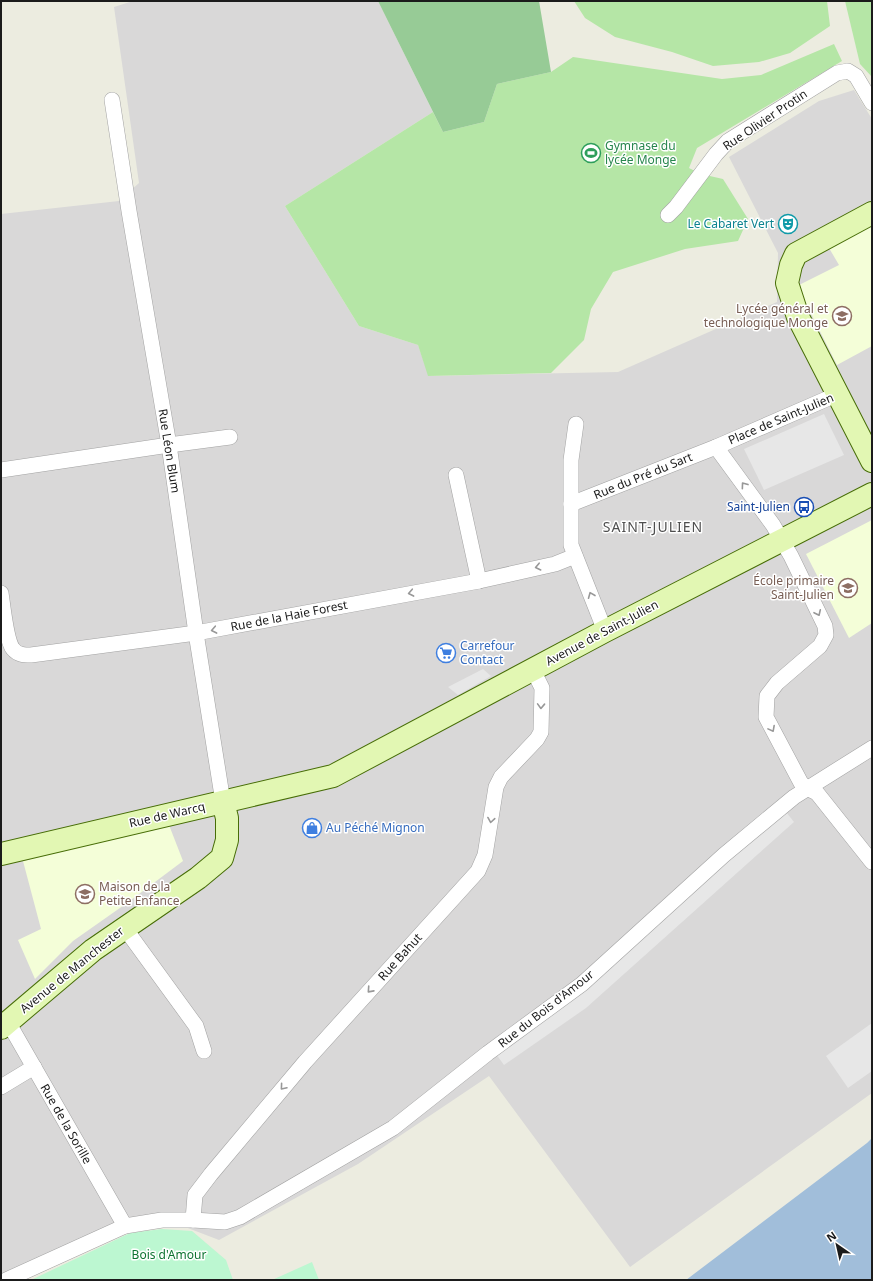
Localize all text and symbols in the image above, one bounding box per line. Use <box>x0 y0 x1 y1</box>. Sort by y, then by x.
street label: Rue Olivier Protin <box>719 85 810 154</box>
place label: Gymnase du lycée Monge <box>605 137 677 168</box>
sports icon: Gymnase du lycée Monge <box>580 142 602 164</box>
theatre icon: Le Cabaret Vert <box>777 213 799 235</box>
place label: Le Cabaret Vert <box>687 215 775 232</box>
place label: Lycée général et technologique Monge <box>704 300 829 331</box>
school or university icon: Lycée général et technologique Monge <box>831 305 853 327</box>
street label: Place de Saint-Julien <box>725 389 836 448</box>
street label: Rue Léon Blum <box>154 408 185 494</box>
street label: Rue du Pré du Sart <box>591 448 695 503</box>
one-way arrow <box>742 483 749 490</box>
bus stop icon: Saint-Julien <box>793 496 815 518</box>
place label: Saint-Julien <box>727 498 790 515</box>
district label: SAINT-JULIEN <box>603 517 703 536</box>
one-way arrow <box>535 563 541 571</box>
place label: École primaire Saint-Julien <box>753 572 834 603</box>
school or university icon: École primaire Saint-Julien <box>837 577 859 599</box>
one-way arrow <box>408 589 414 597</box>
one-way arrow <box>587 592 595 599</box>
street label: Rue de la Haie Forest <box>229 596 349 635</box>
street label: Avenue de Saint-Julien <box>542 596 661 670</box>
one-way arrow <box>813 608 821 616</box>
one-way arrow <box>211 625 217 634</box>
place label: Carrefour Contact <box>460 637 515 668</box>
supermarket icon: Carrefour Contact <box>435 642 457 664</box>
one-way arrow <box>537 703 546 709</box>
one-way arrow <box>767 725 775 732</box>
street label: Rue de Warcq <box>127 798 207 832</box>
one-way arrow <box>487 816 495 823</box>
shop icon: Au Péché Mignon <box>301 817 323 839</box>
place label: Au Péché Mignon <box>326 819 425 836</box>
place label: Maison de la Petite Enfance <box>99 878 180 909</box>
school or university icon: Maison de la Petite Enfance <box>74 883 96 905</box>
street label: Avenue de Manchester <box>16 922 127 1017</box>
street label: Rue Bahut <box>374 929 426 984</box>
street label: Rue du Bois d'Amour <box>494 966 597 1051</box>
one-way arrow <box>367 985 375 993</box>
street label: Rue de la Sorille <box>37 1081 96 1167</box>
one-way arrow <box>281 1082 288 1090</box>
north arrow <box>817 1225 857 1265</box>
text: N <box>823 1228 839 1245</box>
park label: Bois d'Amour <box>132 1246 206 1263</box>

